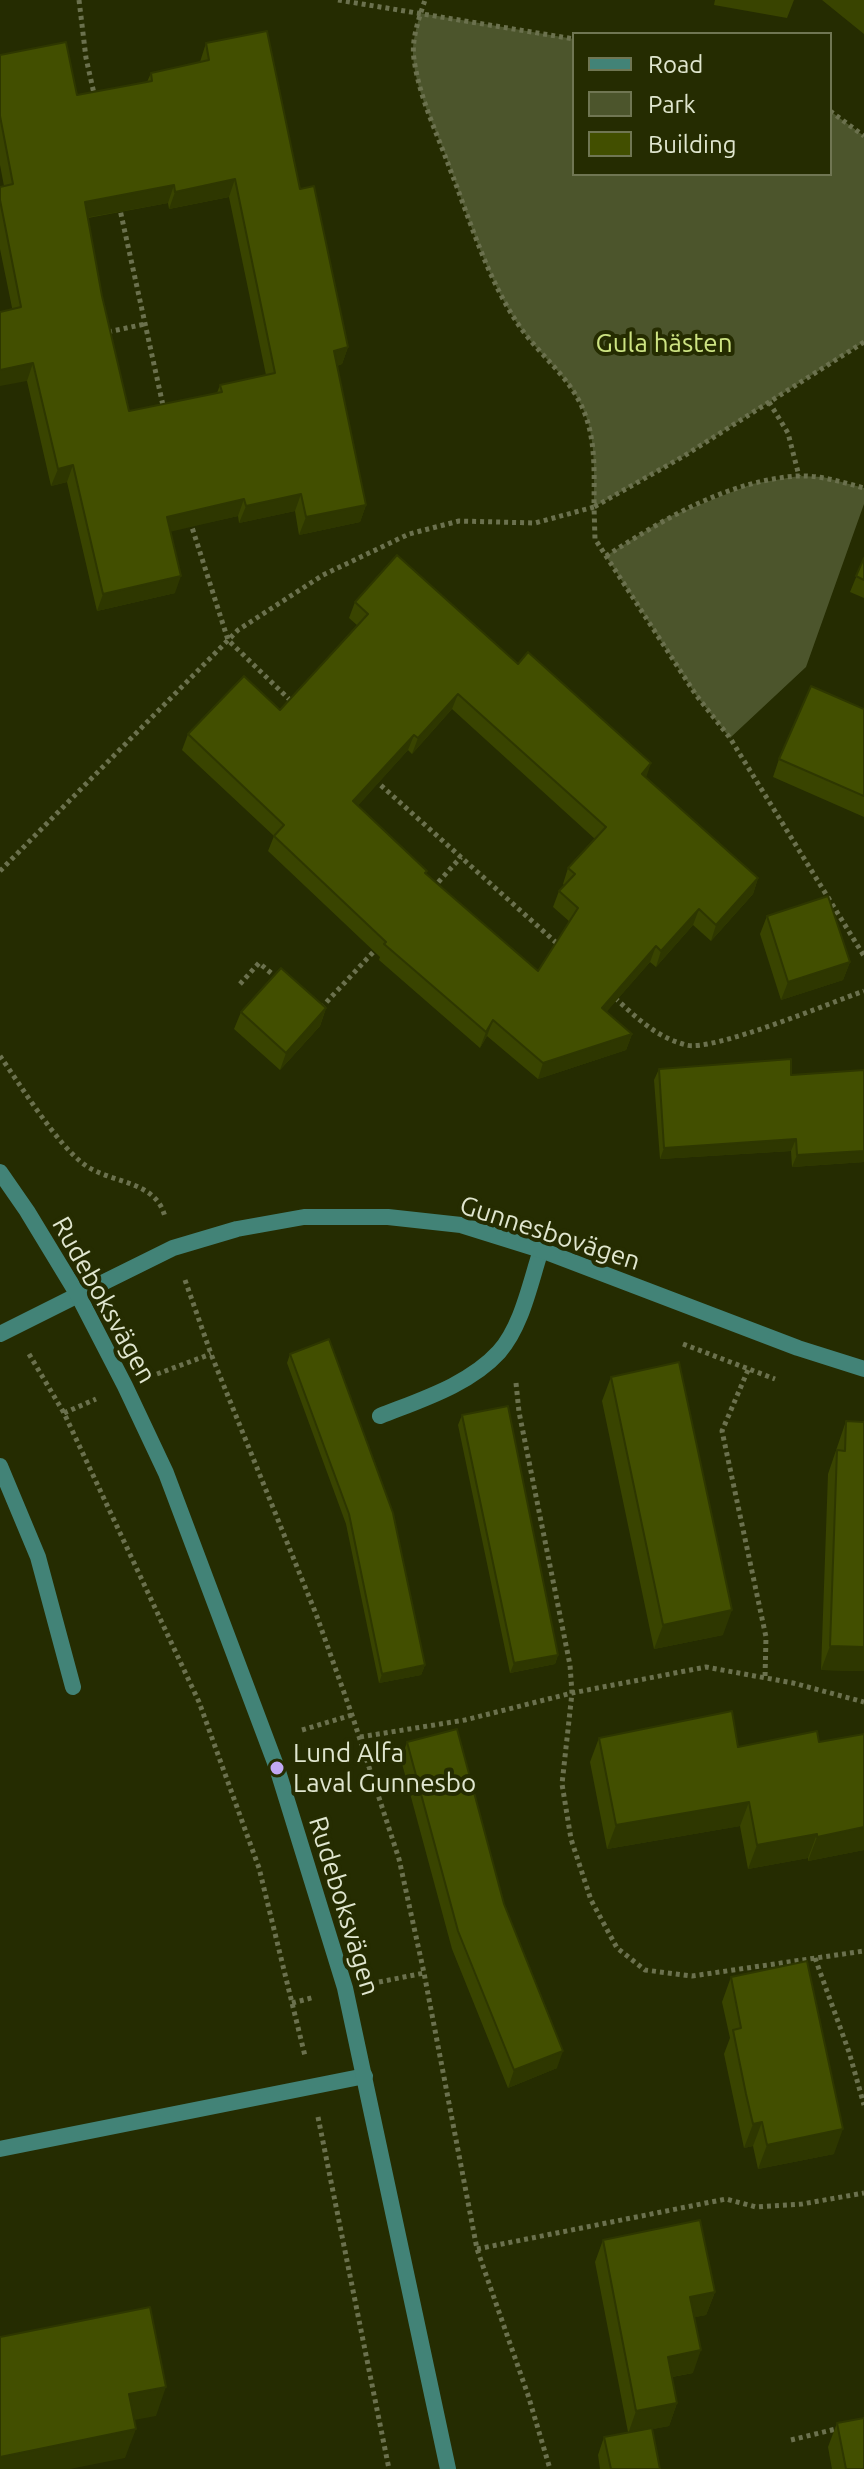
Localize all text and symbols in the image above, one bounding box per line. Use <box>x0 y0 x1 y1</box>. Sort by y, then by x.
legend <box>572 32 832 176</box>
text: Road <box>648 51 703 78</box>
text: Park <box>648 91 696 118</box>
text: Building <box>648 131 736 158</box>
park label: Gula hästen <box>595 327 733 359</box>
street label: Gunnesbovägen <box>456 1189 644 1277</box>
street label: Rudeboksvägen <box>45 1211 163 1389</box>
place label: Lund Alfa Laval Gunnesbo <box>293 1737 476 1798</box>
marker: Lund Alfa Laval Gunnesbo <box>268 1759 286 1777</box>
street label: Rudeboksvägen <box>302 1813 386 1999</box>

